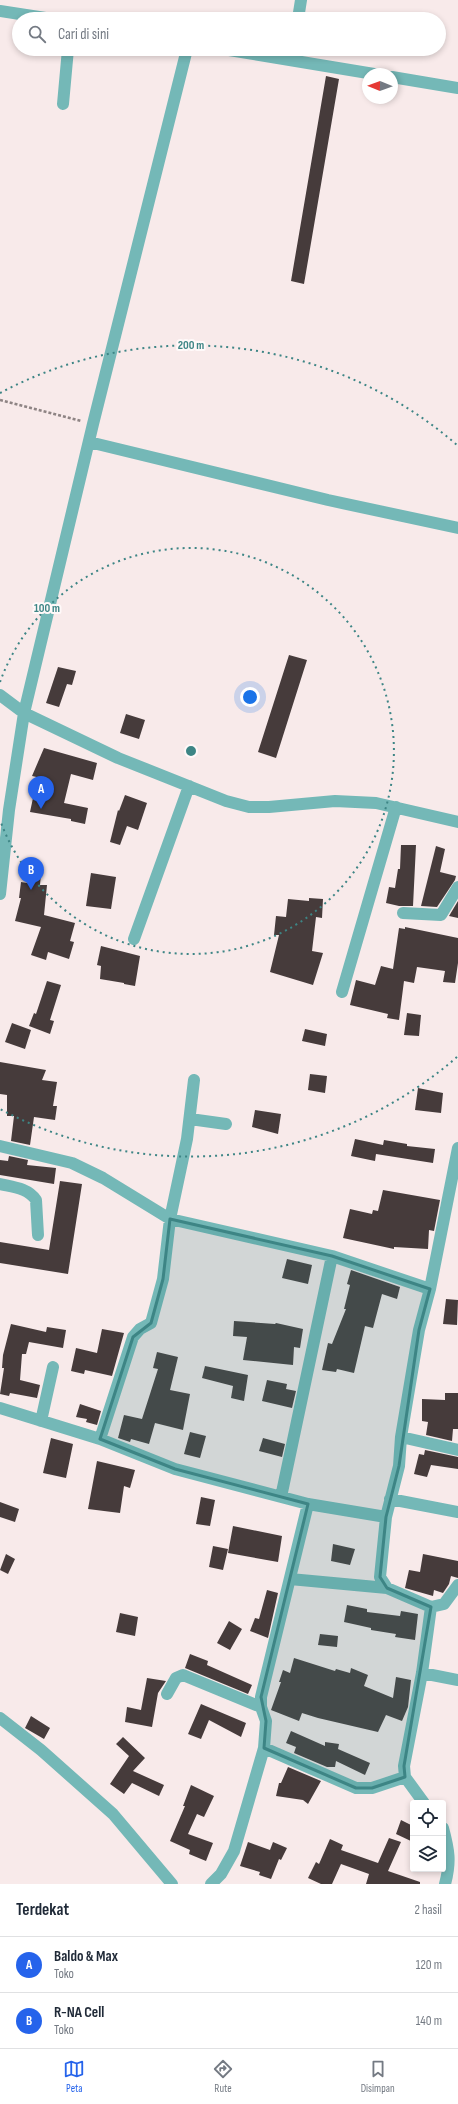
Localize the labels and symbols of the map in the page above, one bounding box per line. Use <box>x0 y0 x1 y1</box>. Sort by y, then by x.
north arrow <box>362 68 398 104</box>
text: 200 m <box>178 338 204 353</box>
text: 100 m <box>34 601 60 616</box>
your location <box>240 687 260 707</box>
centre of rings <box>184 744 198 758</box>
pin: A <box>28 776 54 809</box>
pin: B <box>18 857 44 890</box>

